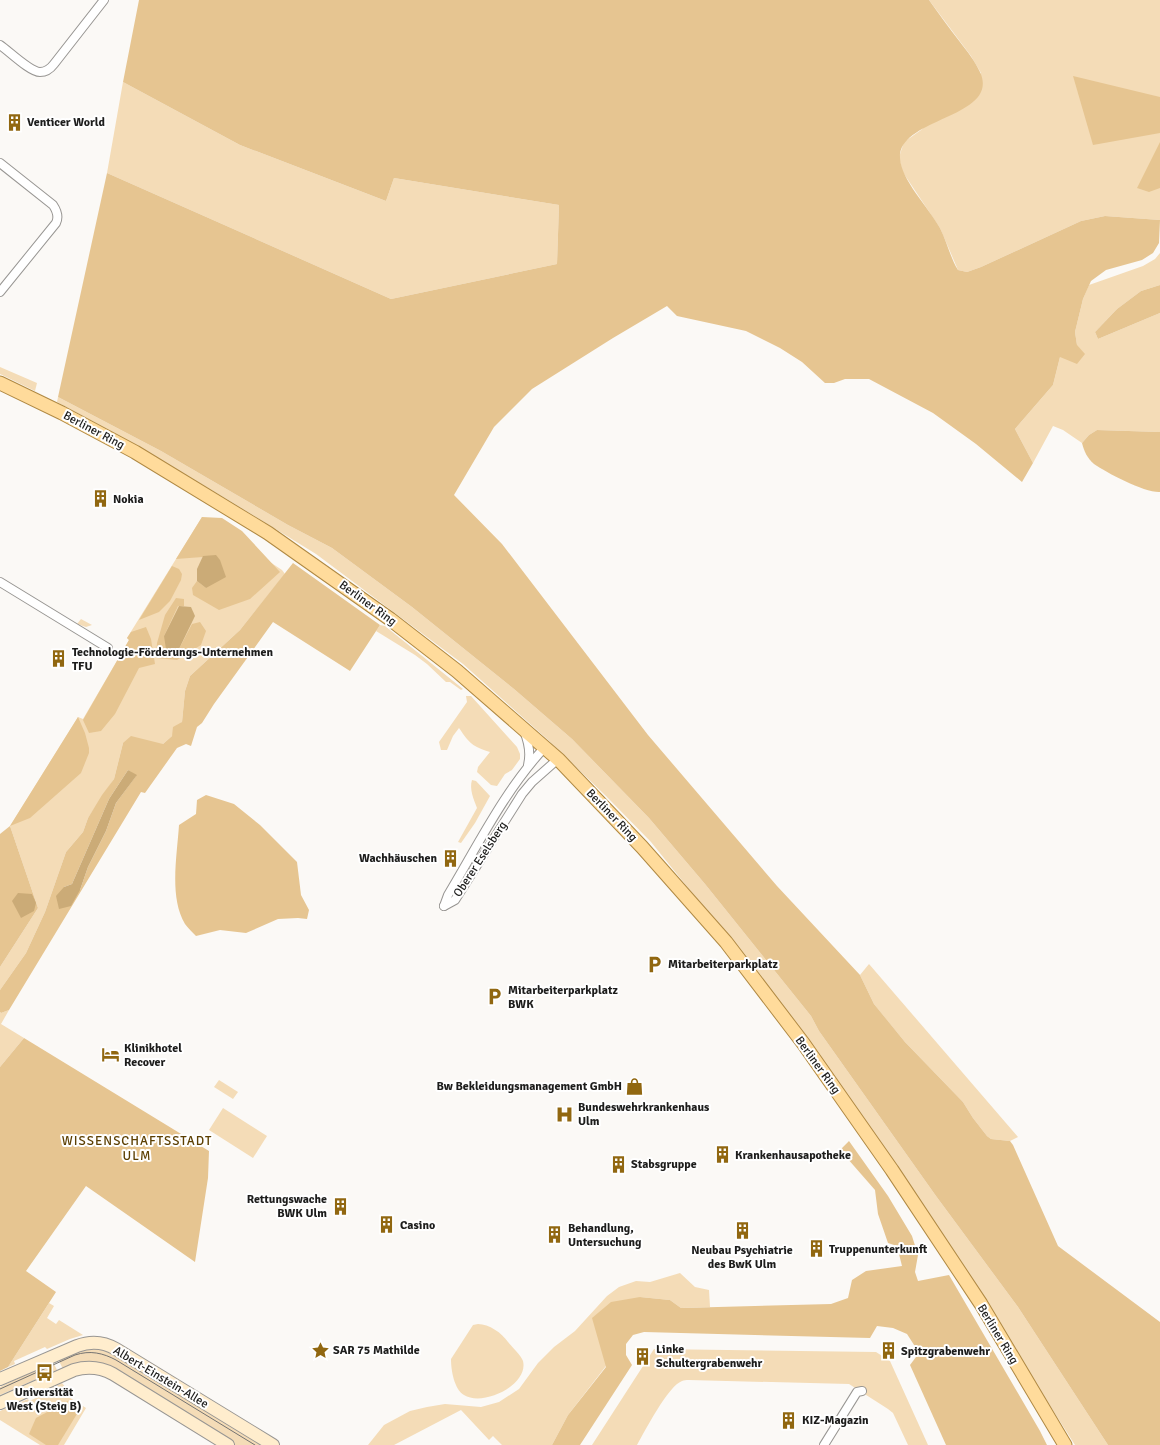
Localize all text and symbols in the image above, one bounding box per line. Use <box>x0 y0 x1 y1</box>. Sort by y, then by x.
building icon: Venticer World <box>4 112 24 132</box>
place label: Venticer World <box>27 115 105 130</box>
street label: Berliner Ring <box>61 408 127 453</box>
building icon: Nokia <box>90 489 110 509</box>
place label: Nokia <box>113 492 144 507</box>
street label: Berliner Ring <box>336 578 399 629</box>
place label: Technologie-Förderungs-Unternehmen TFU <box>72 645 273 674</box>
building icon: Technologie-Förderungs-Unternehmen TFU <box>49 649 69 669</box>
street label: Berliner Ring <box>583 786 640 845</box>
street label: Oberer Eselsberg <box>450 819 510 900</box>
building icon: Wachhäuschen <box>440 848 460 868</box>
place label: Wachhäuschen <box>359 851 437 866</box>
parking icon: Mitarbeiterparkplatz <box>645 954 665 974</box>
place label: Mitarbeiterparkplatz <box>668 957 779 972</box>
place label: Mitarbeiterparkplatz BWK <box>508 983 619 1012</box>
parking icon: Mitarbeiterparkplatz BWK <box>485 987 505 1007</box>
street label: Berliner Ring <box>792 1034 843 1097</box>
place label: Klinikhotel Recover <box>124 1041 182 1070</box>
hotel icon: Klinikhotel Recover <box>101 1045 121 1065</box>
shop icon: Bw Bekleidungsmanagement GmbH <box>625 1076 645 1096</box>
place label: Bw Bekleidungsmanagement GmbH <box>436 1079 622 1094</box>
place label: Bundeswehrkrankenhaus Ulm <box>578 1100 710 1129</box>
hospital icon: Bundeswehrkrankenhaus Ulm <box>555 1104 575 1124</box>
district label: WISSENSCHAFTSSTADT ULM <box>62 1133 212 1164</box>
building icon: Krankenhausapotheke <box>712 1145 732 1165</box>
place label: Krankenhausapotheke <box>735 1148 851 1163</box>
building icon: Stabsgruppe <box>608 1154 628 1174</box>
place label: Stabsgruppe <box>631 1157 697 1172</box>
place label: Rettungswache BWK Ulm <box>247 1192 327 1221</box>
building icon: Rettungswache BWK Ulm <box>330 1196 350 1216</box>
building icon: Casino <box>377 1215 397 1235</box>
place label: Casino <box>400 1218 435 1233</box>
place label: Behandlung, Untersuchung <box>568 1221 642 1250</box>
building icon: Neubau Psychiatrie des BwK Ulm <box>732 1221 752 1241</box>
building icon: Behandlung, Untersuchung <box>545 1225 565 1245</box>
building icon: Truppenunterkunft <box>806 1239 826 1259</box>
place label: Truppenunterkunft <box>829 1242 928 1257</box>
place label: Neubau Psychiatrie des BwK Ulm <box>691 1243 793 1272</box>
street label: Berliner Ring <box>974 1302 1021 1367</box>
place icon: SAR 75 Mathilde <box>310 1340 330 1360</box>
building icon: Spitzgrabenwehr <box>878 1341 898 1361</box>
place label: Linke Schultergrabenwehr <box>656 1342 763 1371</box>
street label: Albert-Einstein-Allee <box>111 1343 211 1412</box>
place label: SAR 75 Mathilde <box>333 1343 420 1358</box>
place label: Spitzgrabenwehr <box>901 1344 990 1359</box>
building icon: Linke Schultergrabenwehr <box>633 1346 653 1366</box>
bus stop icon: Universität West (Steig B) <box>34 1363 54 1383</box>
place label: Universität West (Steig B) <box>7 1385 81 1414</box>
building icon: KIZ-Magazin <box>779 1410 799 1430</box>
place label: KIZ-Magazin <box>802 1413 869 1428</box>

